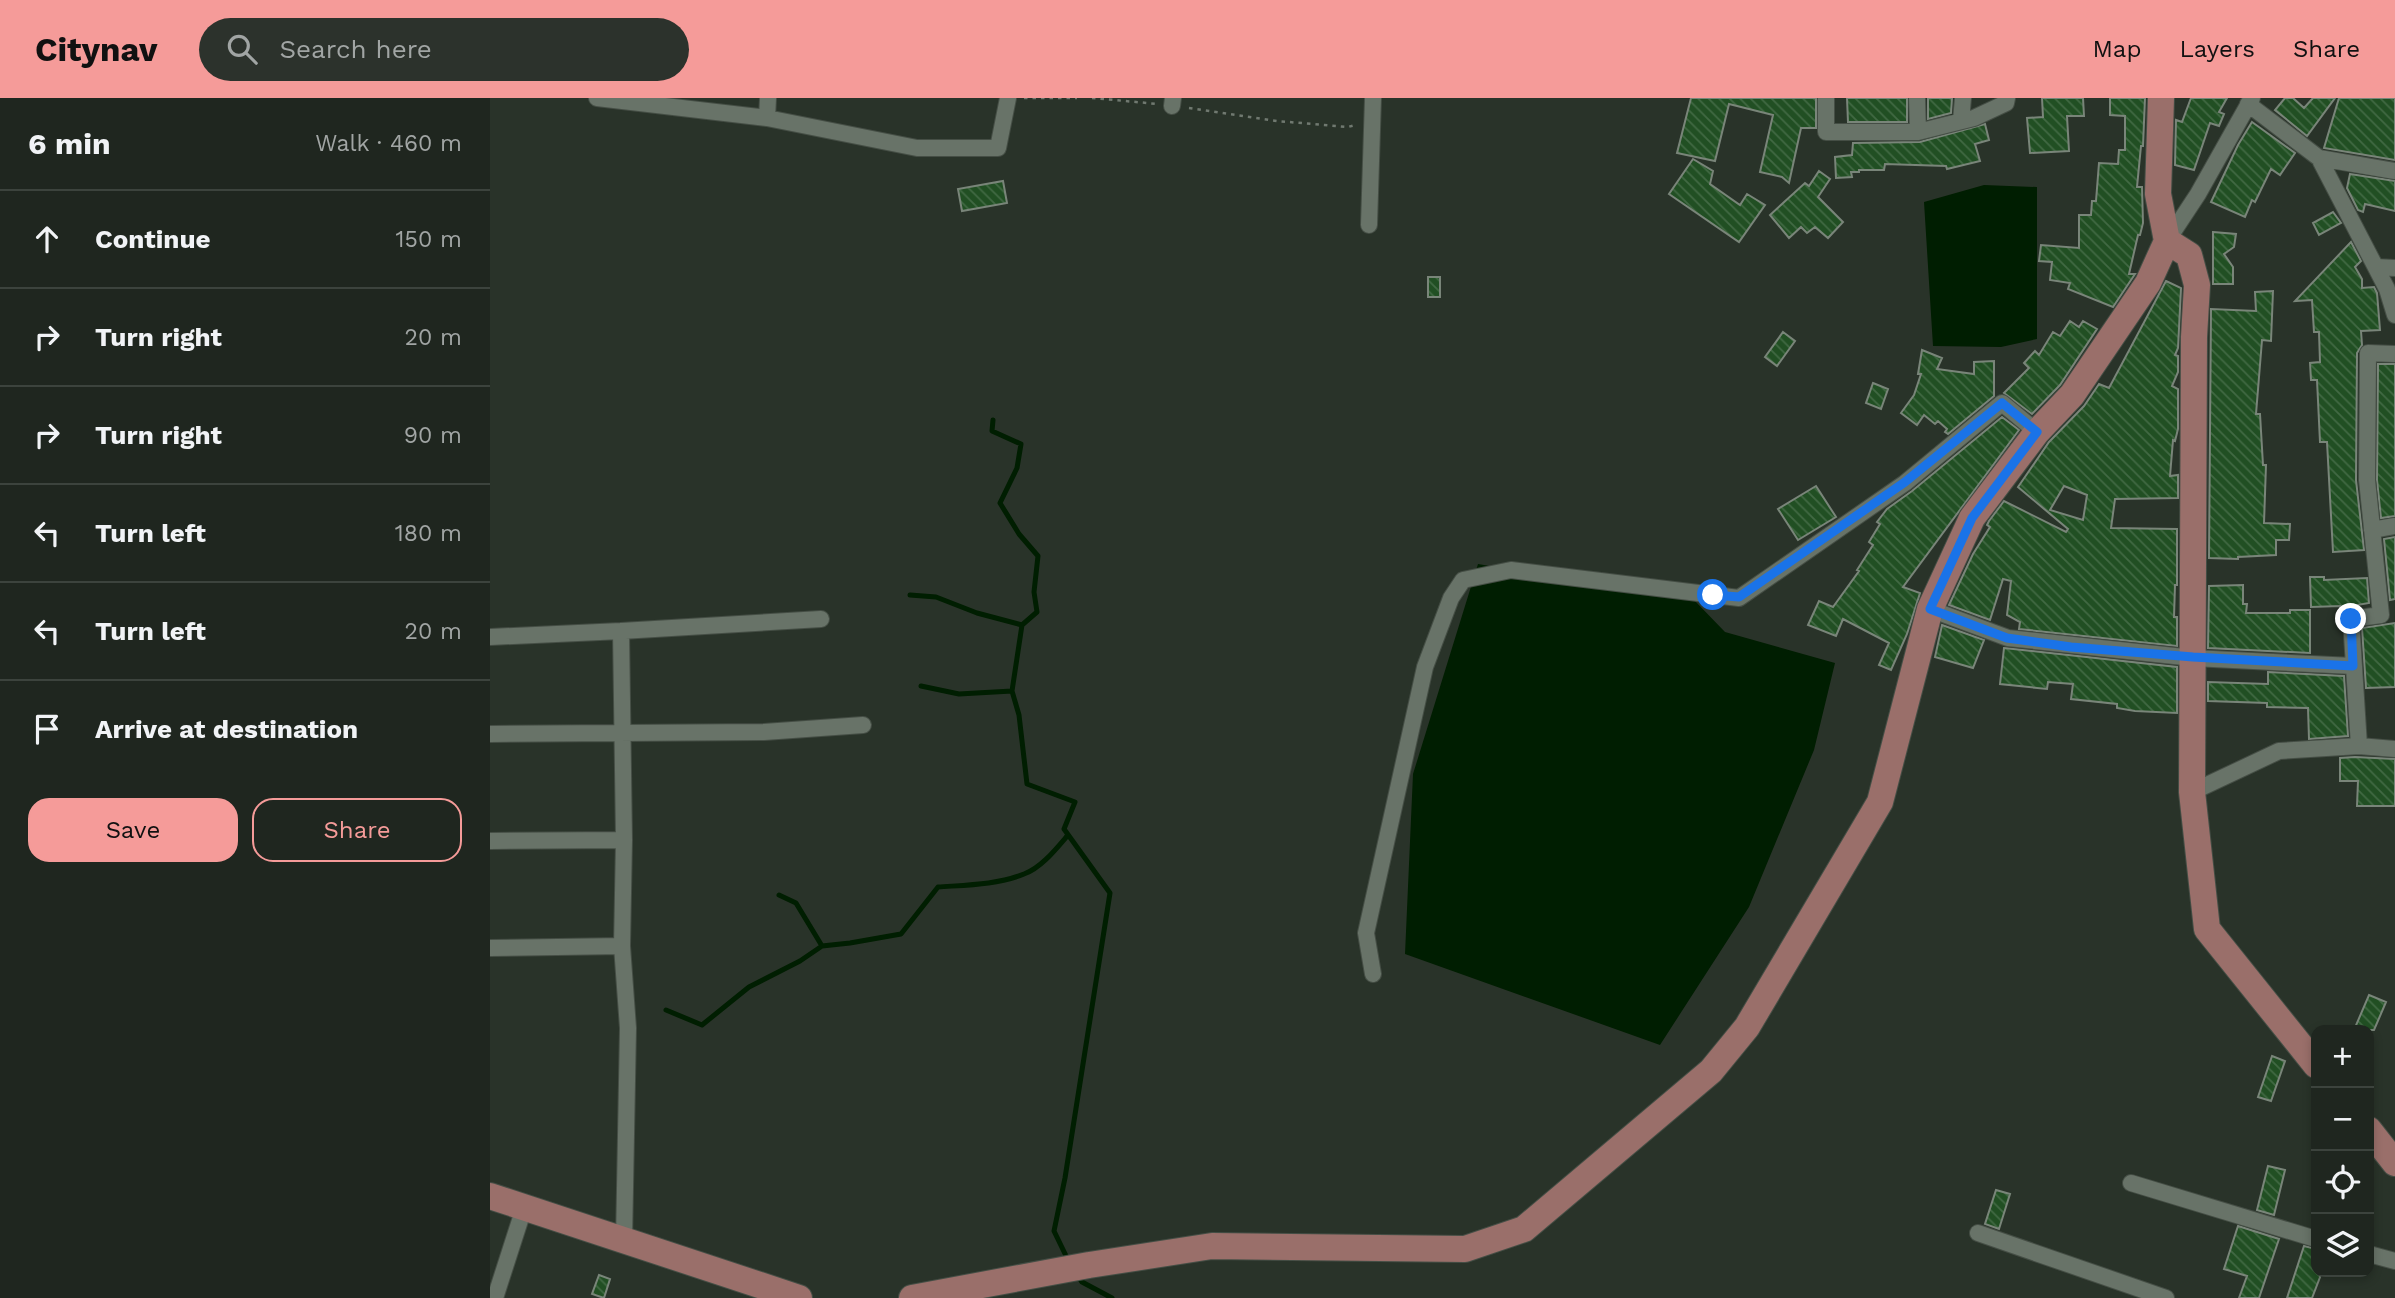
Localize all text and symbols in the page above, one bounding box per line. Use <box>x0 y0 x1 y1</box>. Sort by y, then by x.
search box <box>199 18 689 81</box>
text: Citynav <box>35 30 157 69</box>
icon: search <box>223 30 261 68</box>
text: Search here <box>279 34 432 64</box>
text: Map <box>2093 35 2141 63</box>
text: Layers <box>2179 35 2255 63</box>
text: Share <box>2293 35 2360 63</box>
text: 6 min <box>28 126 111 161</box>
text: Walk · 460 m <box>315 130 462 157</box>
icon: ahead <box>28 220 66 258</box>
text: Continue <box>95 224 211 254</box>
text: 150 m <box>396 226 462 253</box>
icon: right <box>28 318 66 356</box>
text: Turn right <box>95 322 222 352</box>
text: 20 m <box>405 324 462 351</box>
icon: right <box>28 416 66 454</box>
text: Turn right <box>95 420 222 450</box>
text: 90 m <box>404 422 462 449</box>
icon: left <box>28 514 66 552</box>
text: Turn left <box>95 518 206 548</box>
text: 180 m <box>395 520 462 547</box>
route start <box>1697 579 1728 610</box>
route end <box>2335 603 2366 634</box>
icon: left <box>28 612 66 650</box>
text: Turn left <box>95 616 206 646</box>
text: 20 m <box>405 618 462 645</box>
icon: arrive <box>28 710 66 748</box>
text: Arrive at destination <box>95 714 358 744</box>
button: Save <box>28 798 238 862</box>
button: Share <box>252 798 462 862</box>
map controls <box>2311 1025 2374 1277</box>
button: + <box>2311 1025 2374 1088</box>
button: − <box>2311 1088 2374 1151</box>
button: locate <box>2311 1151 2374 1214</box>
button: layers <box>2311 1214 2374 1277</box>

